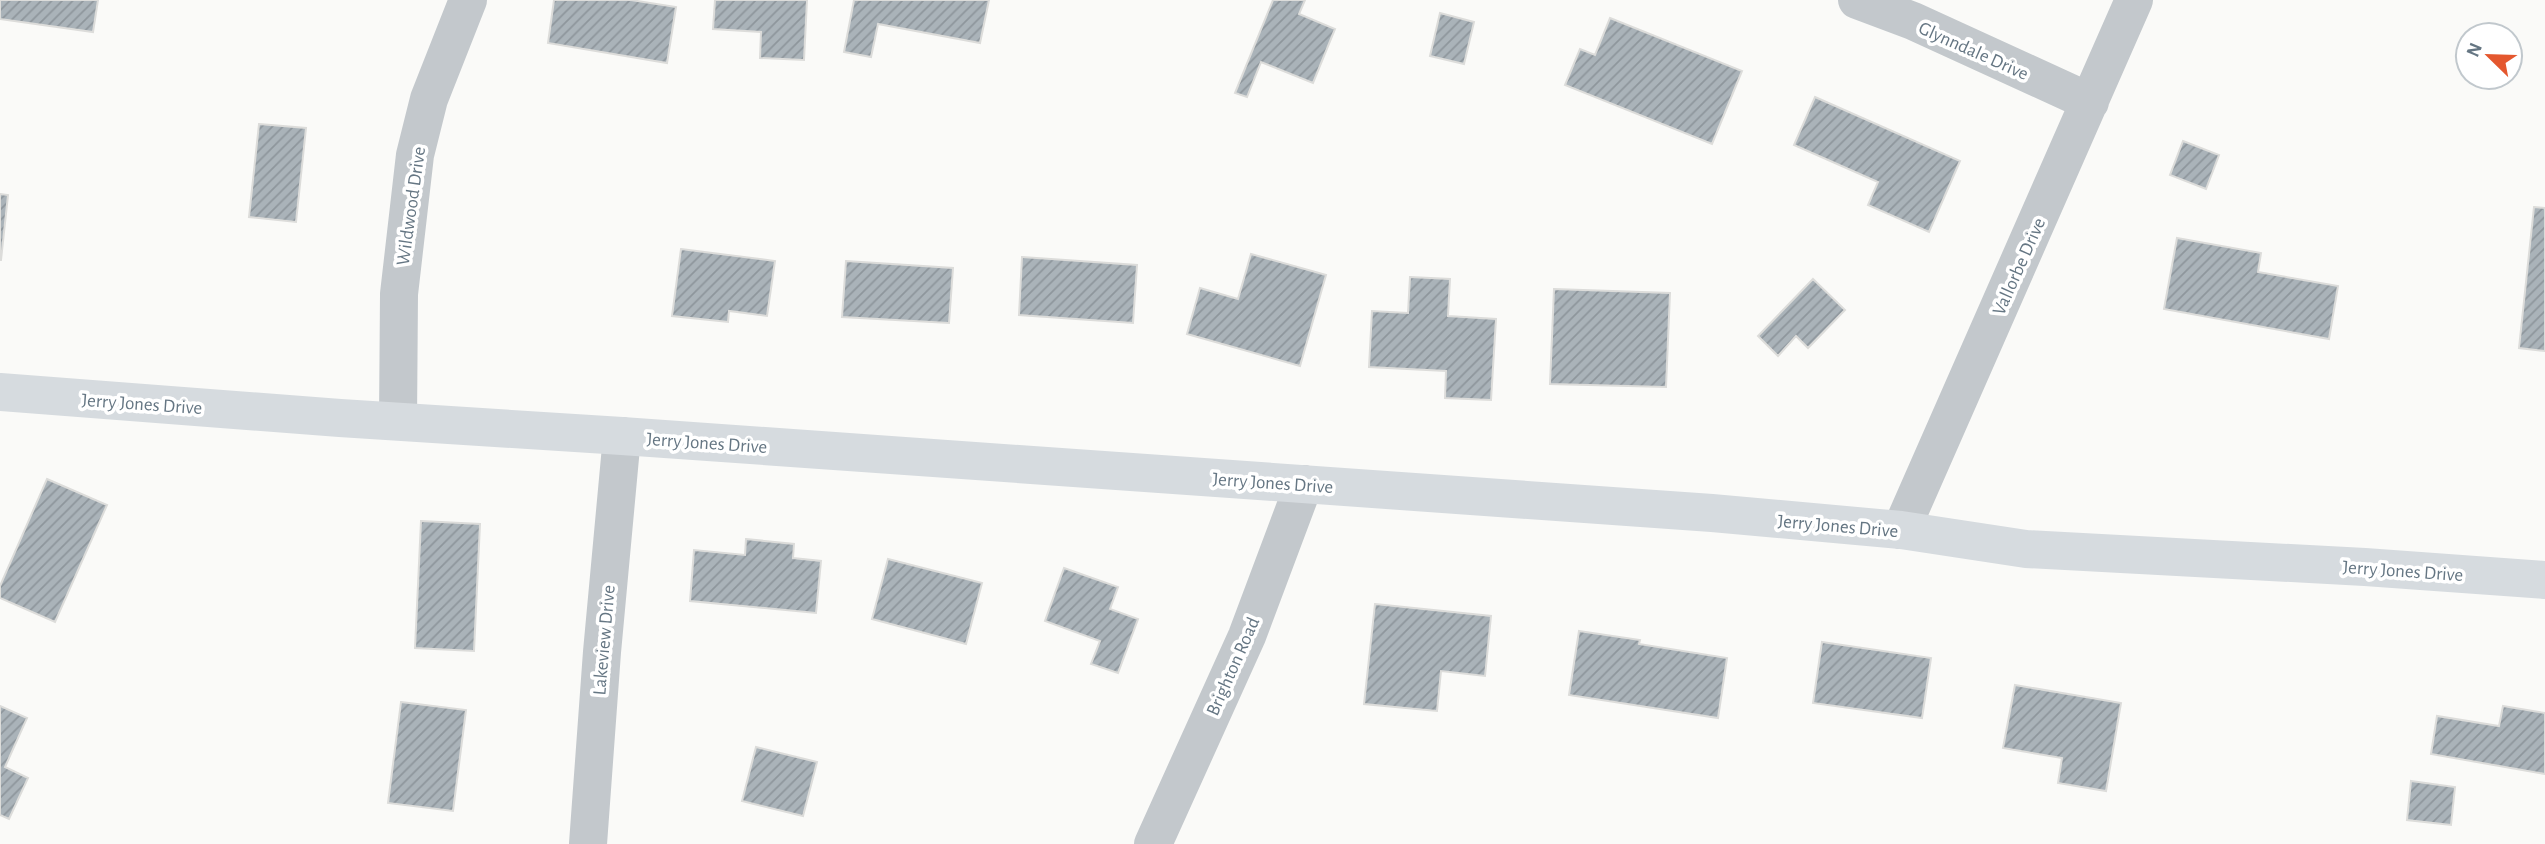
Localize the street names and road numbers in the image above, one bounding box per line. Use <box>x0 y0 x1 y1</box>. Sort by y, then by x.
street label: Glynndale Drive <box>1916 19 2031 84</box>
street label: Wildwood Drive <box>394 146 429 267</box>
street label: Vallorbe Drive <box>1989 215 2049 318</box>
street label: Jerry Jones Drive <box>81 391 203 418</box>
street label: Jerry Jones Drive <box>646 430 768 457</box>
street label: Jerry Jones Drive <box>1212 470 1334 497</box>
street label: Jerry Jones Drive <box>1777 512 1899 541</box>
street label: Jerry Jones Drive <box>2342 558 2464 585</box>
street label: Lakeview Drive <box>590 584 619 696</box>
street label: Brighton Road <box>1203 614 1264 719</box>

